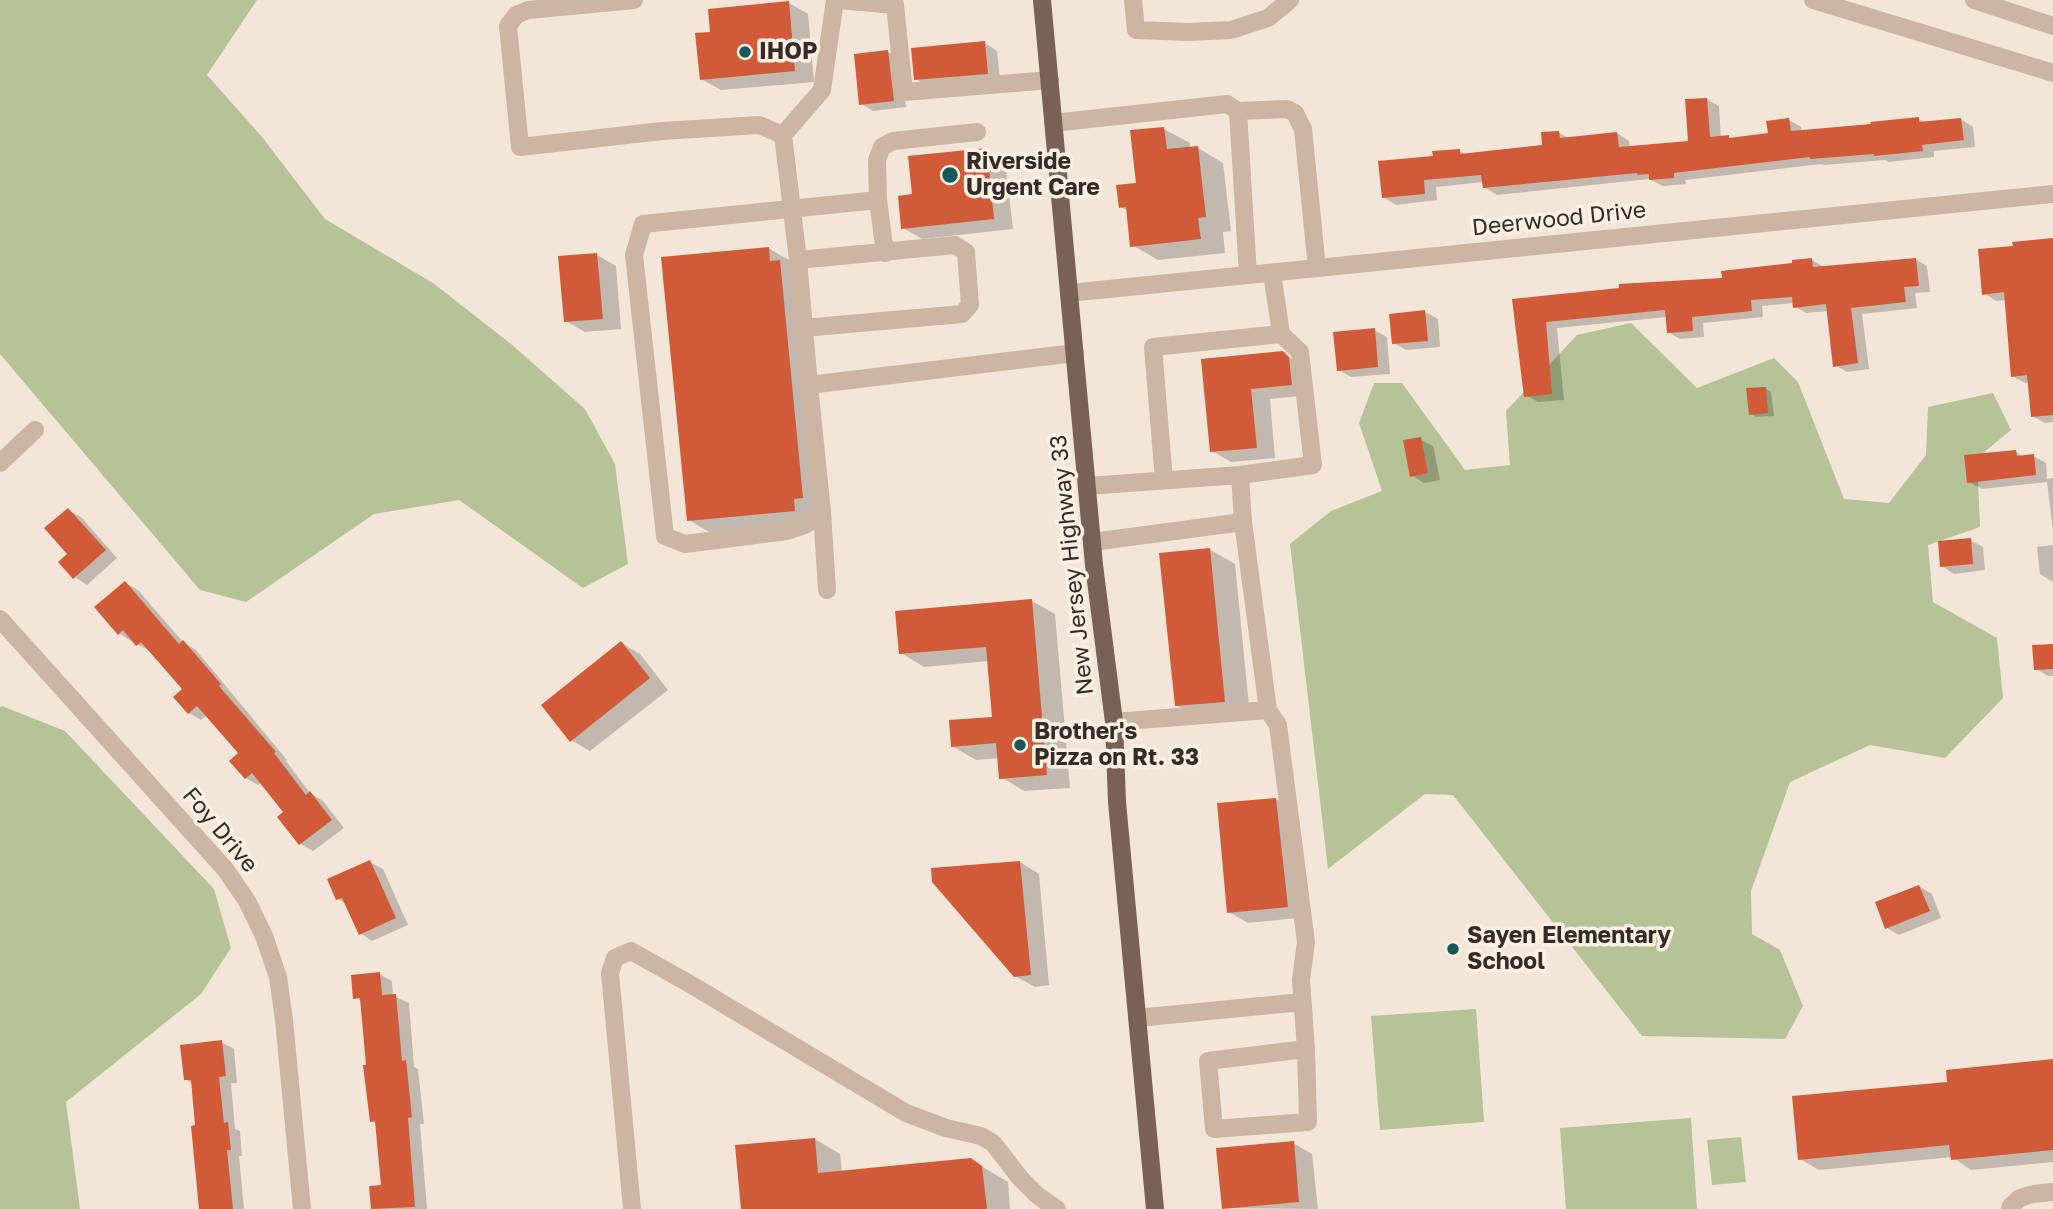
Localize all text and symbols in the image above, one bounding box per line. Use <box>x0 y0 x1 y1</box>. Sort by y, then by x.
place label: IHOP <box>759 38 817 66</box>
marker: IHOP <box>737 44 753 60</box>
place label: Riverside Urgent Care <box>966 148 1100 202</box>
marker: Riverside Urgent Care <box>940 165 960 185</box>
street label: Deerwood Drive <box>1470 196 1648 242</box>
street label: New Jersey Highway 33 <box>1045 433 1099 697</box>
place label: Brother's Pizza on Rt. 33 <box>1034 718 1199 772</box>
marker: Brother's Pizza on Rt. 33 <box>1012 737 1028 753</box>
street label: Foy Drive <box>177 782 263 878</box>
place label: Sayen Elementary School <box>1467 922 1671 976</box>
marker: Sayen Elementary School <box>1445 941 1461 957</box>

